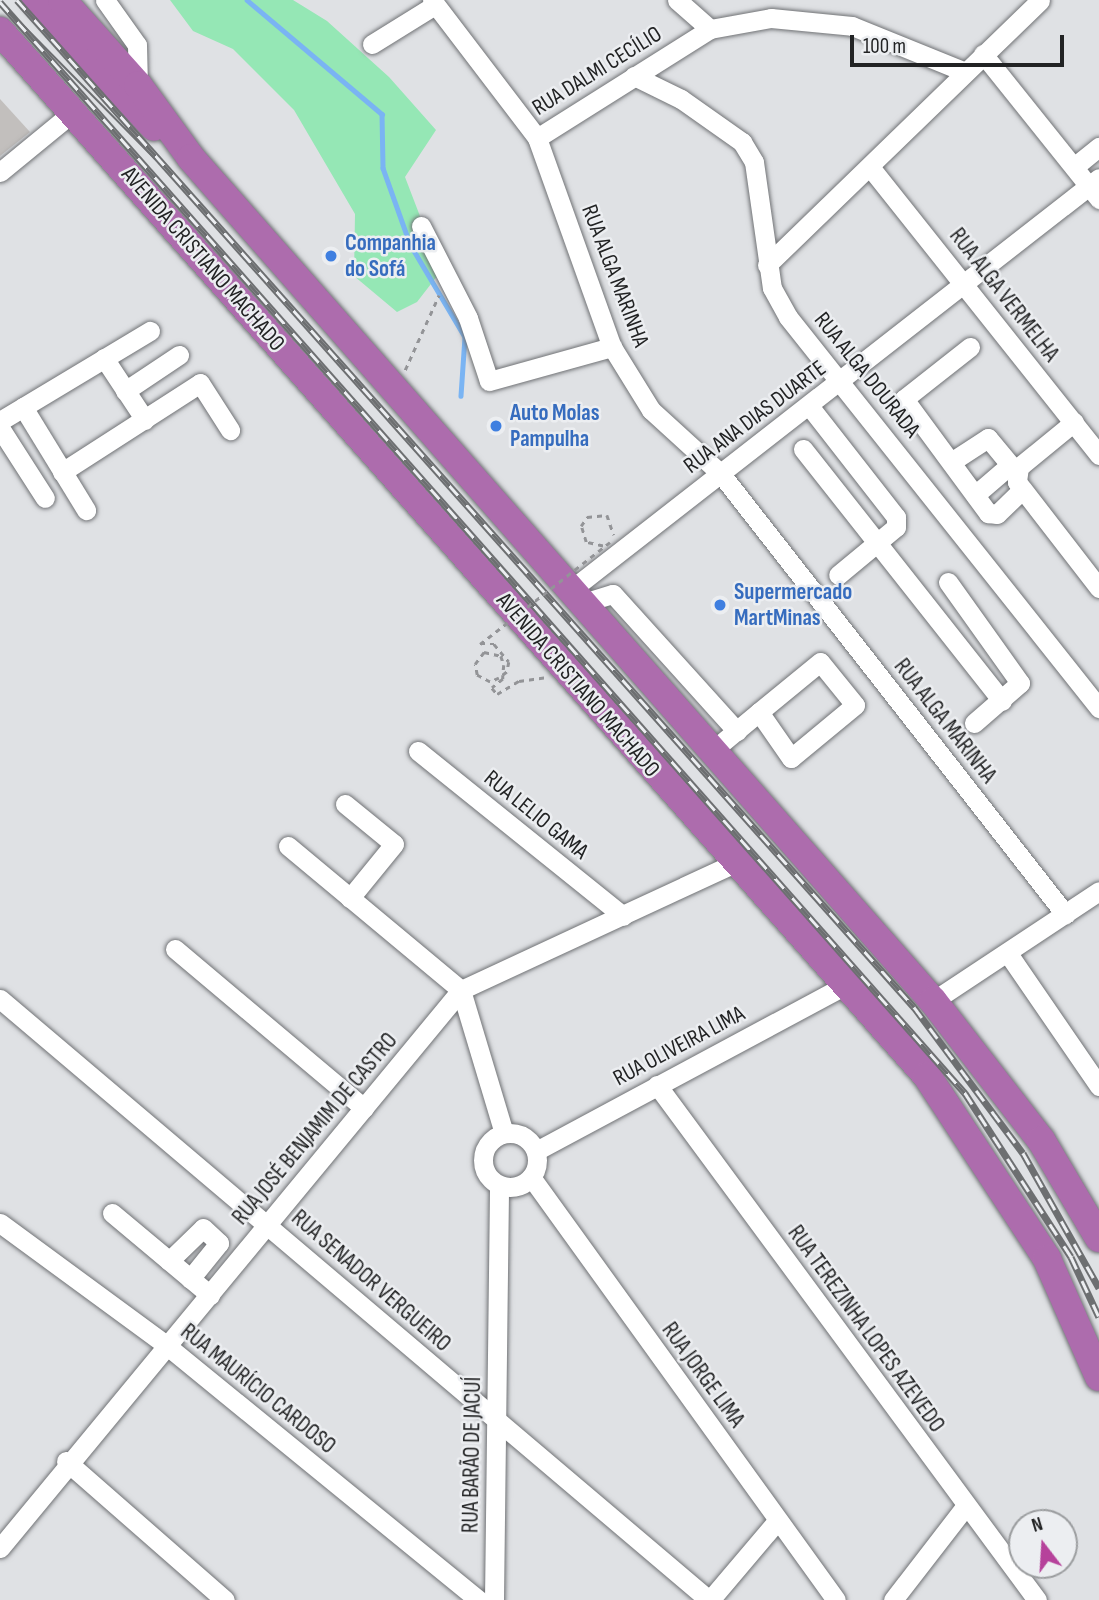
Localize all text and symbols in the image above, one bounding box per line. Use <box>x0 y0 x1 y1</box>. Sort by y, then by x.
street label: RUA DALMI CECÍLIO <box>527 20 667 122</box>
scale bar <box>854 21 1068 65</box>
text: 100 m <box>863 34 906 59</box>
street label: AVENIDA CRISTIANO MACHADO <box>115 161 291 357</box>
street label: RUA ALGA MARINHA <box>575 201 655 351</box>
street label: RUA ALGA VERMELHA <box>943 223 1065 367</box>
place label: Companhia do Sofá <box>345 229 436 283</box>
marker: Companhia do Sofá <box>323 248 339 264</box>
street label: RUA ALGA DOURADA <box>808 307 926 443</box>
street label: RUA ANA DIAS DUARTE <box>678 354 832 480</box>
place label: Auto Molas Pampulha <box>510 399 600 453</box>
marker: Auto Molas Pampulha <box>488 418 504 434</box>
place label: Supermercado MartMinas <box>734 578 852 632</box>
street label: AVENIDA CRISTIANO MACHADO <box>490 587 666 783</box>
marker: Supermercado MartMinas <box>712 597 728 613</box>
street label: RUA ALGA MARINHA <box>888 653 1002 789</box>
street label: RUA LELIO GAMA <box>478 765 594 865</box>
street label: RUA OLIVEIRA LIMA <box>609 1000 749 1092</box>
street label: RUA JOSÉ BENJAMIM DE CASTRO <box>227 1027 403 1231</box>
street label: RUA SENADOR VERGUEIRO <box>286 1204 456 1358</box>
street label: RUA TEREZINHA LOPES AZEVEDO <box>782 1220 950 1438</box>
street label: RUA JORGE LIMA <box>656 1317 750 1433</box>
street label: RUA MAURÍCIO CARDOSO <box>175 1318 341 1460</box>
street label: RUA BARÃO DE JACUÍ <box>457 1377 487 1533</box>
north arrow <box>1008 1509 1078 1579</box>
text: N <box>1029 1513 1046 1538</box>

